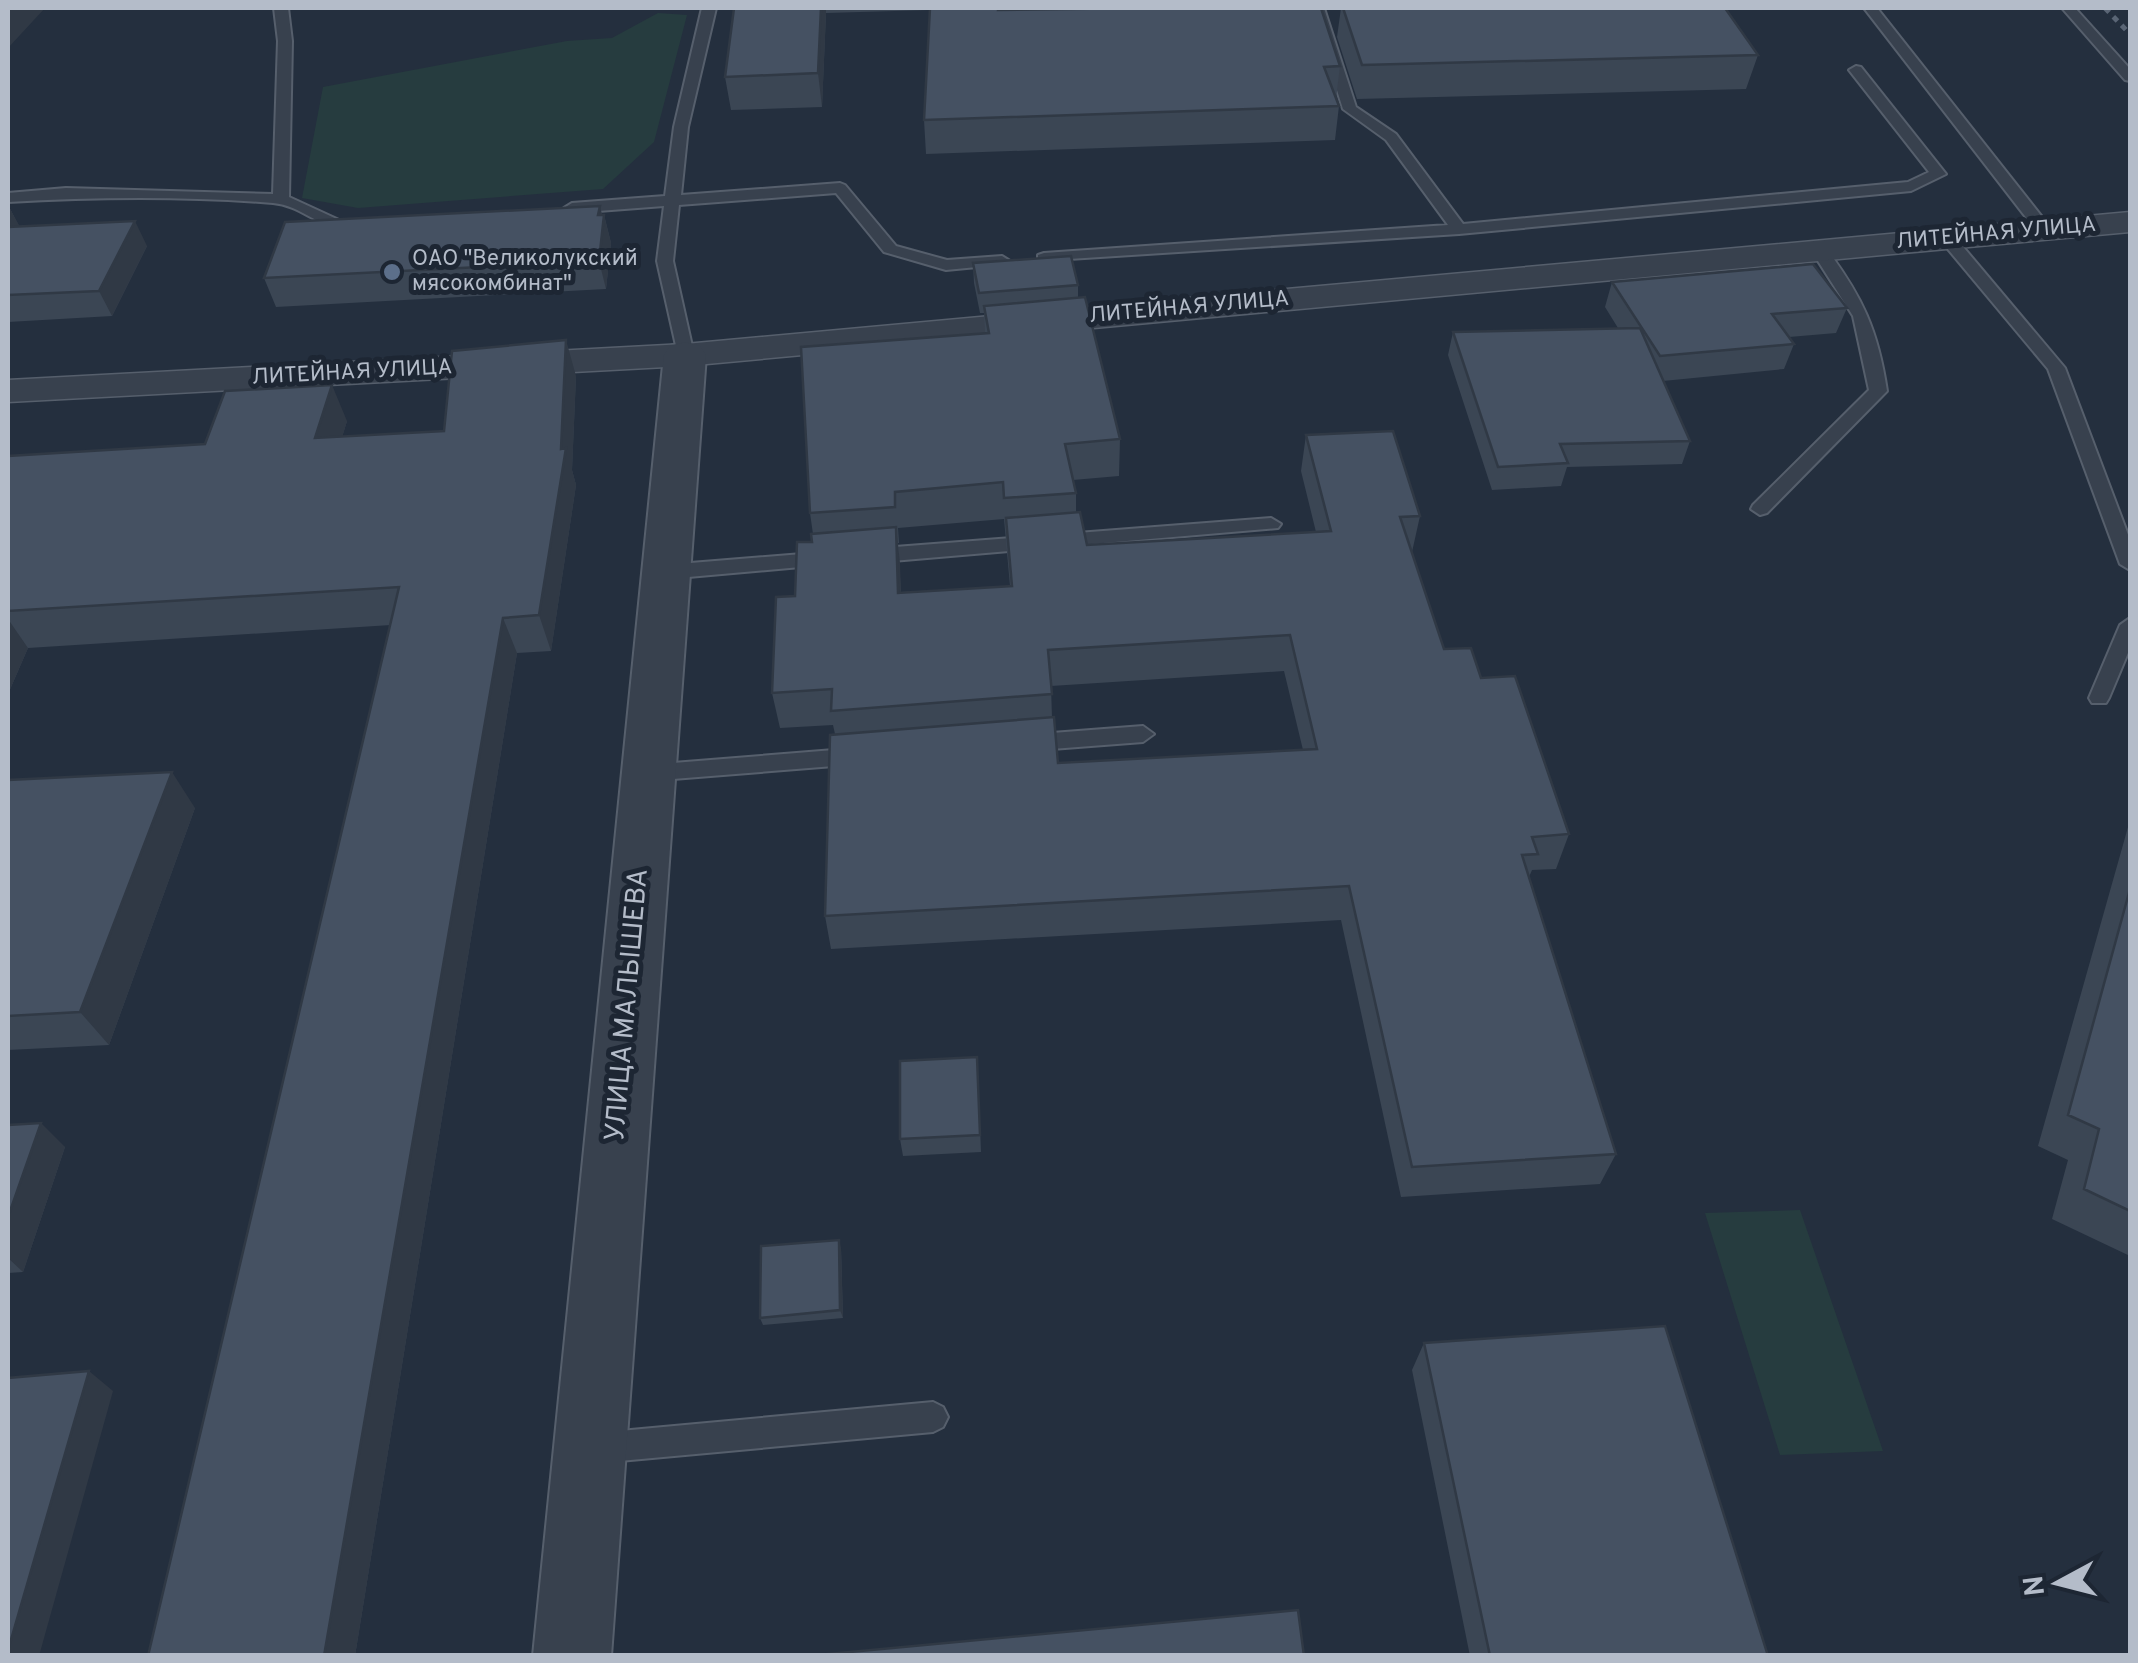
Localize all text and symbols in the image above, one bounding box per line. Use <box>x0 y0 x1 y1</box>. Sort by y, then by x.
street label: ЛИТЕЙНАЯ УЛИЦА <box>1894 209 2097 256</box>
place label: ОАО "Великолукский мясокомбинат" <box>412 246 638 298</box>
marker: ОАО "Великолукский мясокомбинат" <box>381 261 403 283</box>
street label: ЛИТЕЙНАЯ УЛИЦА <box>1087 283 1290 330</box>
street label: ЛИТЕЙНАЯ УЛИЦА <box>251 351 453 392</box>
street label: УЛИЦА МАЛЫШЕВА <box>598 867 658 1143</box>
north arrow <box>2008 1533 2108 1633</box>
text: N <box>2017 1574 2055 1598</box>

